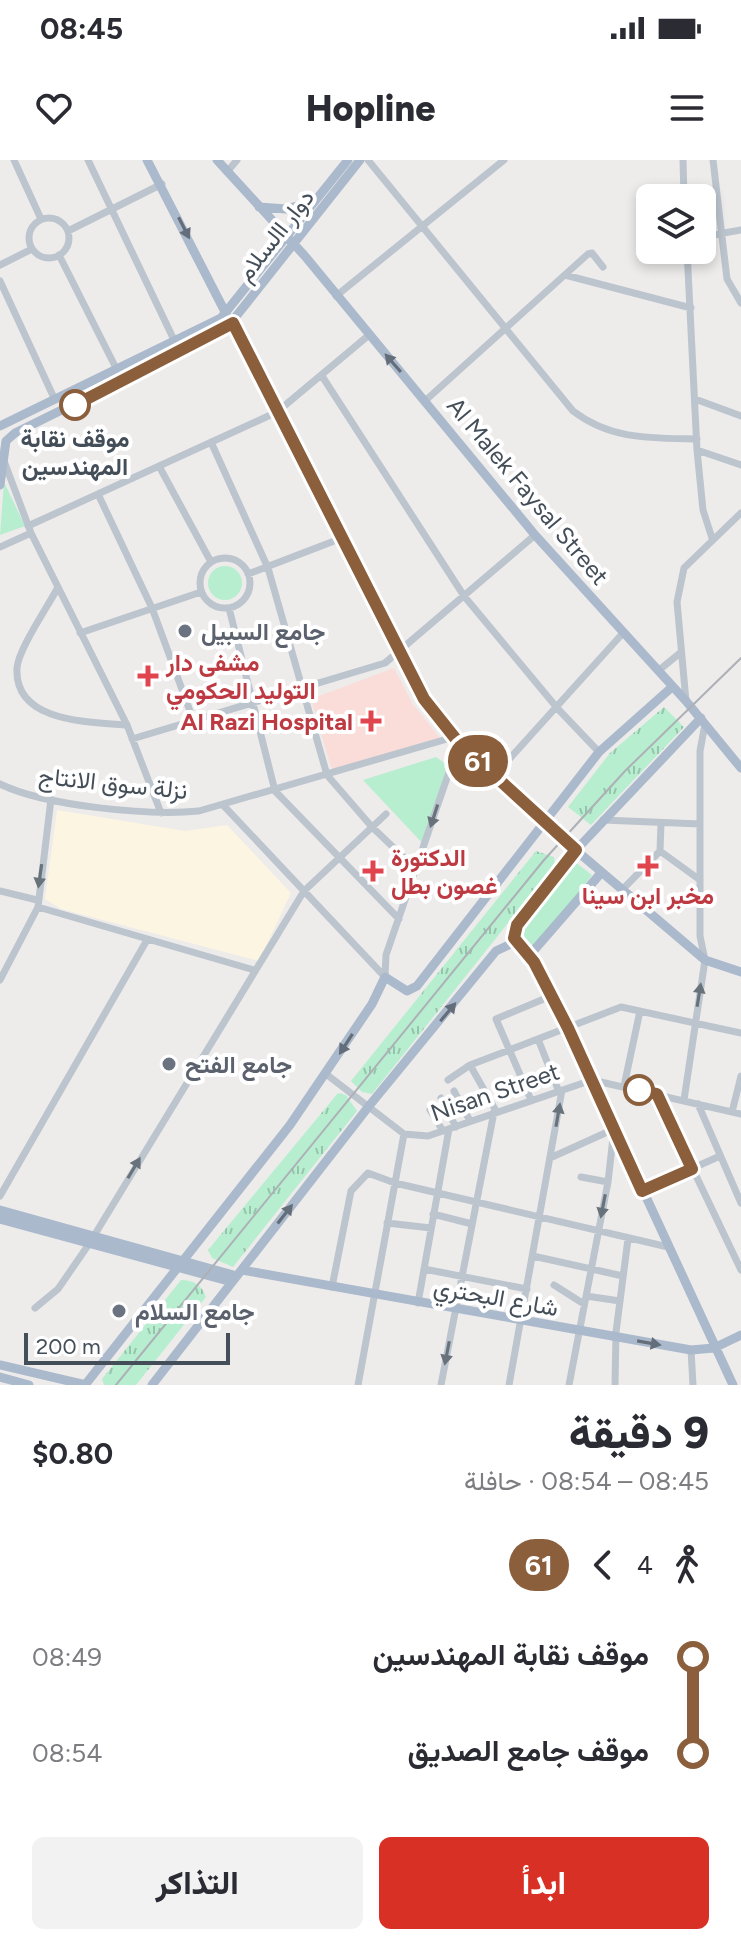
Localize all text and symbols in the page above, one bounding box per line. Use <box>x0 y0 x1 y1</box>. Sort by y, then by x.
text: 08:45 <box>40 10 123 47</box>
icon: heart <box>32 86 76 130</box>
icon: menu <box>665 86 709 130</box>
text: Hopline <box>306 87 435 130</box>
street label: دوار االسلام <box>230 183 322 288</box>
map controls <box>636 184 716 264</box>
button: layers <box>636 184 716 264</box>
one-way arrow <box>178 217 191 240</box>
one-way arrow <box>385 354 403 373</box>
marker: موقف نقابة المهندسين <box>60 390 90 420</box>
street label: Al Malek Faysal Street <box>441 392 615 590</box>
place label: موقف نقابة المهندسين <box>20 424 130 482</box>
place label: جامع السبيل <box>201 617 325 649</box>
marker: جامع السبيل <box>176 622 194 640</box>
place label: مشفى دار التوليد الحكومي <box>165 648 316 711</box>
marker: مشفى دار التوليد الحكومي <box>137 665 159 687</box>
place label: Al Razi Hospital <box>181 707 353 736</box>
marker: Al Razi Hospital <box>360 710 382 732</box>
line badge: 61 <box>442 735 514 787</box>
text: 61 <box>464 744 492 778</box>
street label: نزلة سوق الانتاج <box>37 761 189 807</box>
one-way arrow <box>427 805 439 829</box>
place label: الدكتورة غصون بطل <box>391 843 497 901</box>
marker: مخبر ابن سينا <box>637 855 659 877</box>
marker: الدكتورة غصون بطل <box>362 860 384 882</box>
one-way arrow <box>33 864 46 889</box>
place label: مخبر ابن سينا <box>582 881 714 911</box>
one-way arrow <box>694 983 706 1008</box>
one-way arrow <box>439 1002 456 1022</box>
one-way arrow <box>339 1033 354 1055</box>
place label: جامع الفتح <box>185 1050 292 1082</box>
marker: جامع الفتح <box>160 1055 178 1073</box>
street label: Nisan Street <box>427 1056 563 1128</box>
unlabelled marker <box>624 1075 654 1105</box>
one-way arrow <box>552 1103 564 1128</box>
one-way arrow <box>127 1157 141 1179</box>
one-way arrow <box>596 1194 609 1219</box>
one-way arrow <box>276 1204 293 1224</box>
street label: شارع البحتري <box>430 1272 561 1327</box>
place label: جامع السلام <box>135 1297 254 1329</box>
marker: جامع السلام <box>110 1302 128 1320</box>
scale bar <box>24 1329 230 1365</box>
text: 200 m <box>36 1333 101 1360</box>
one-way arrow <box>637 1338 662 1350</box>
one-way arrow <box>440 1341 453 1366</box>
text: 9 دقيقة <box>569 1406 709 1459</box>
text: $0.80 <box>32 1435 113 1472</box>
text: 08:45 – 08:54 · حافلة <box>464 1465 709 1497</box>
icon: back <box>581 1543 625 1587</box>
icon: walk <box>665 1543 709 1587</box>
text: 61 <box>525 1548 553 1582</box>
text: 4 <box>637 1549 653 1581</box>
text: موقف نقابة المهندسين <box>372 1636 649 1673</box>
text: 08:49 <box>32 1641 102 1673</box>
text: موقف جامع الصديق <box>408 1732 649 1769</box>
text: 08:54 <box>32 1737 102 1769</box>
button: التذاكر <box>32 1837 363 1929</box>
button: ابدأ <box>379 1837 709 1929</box>

